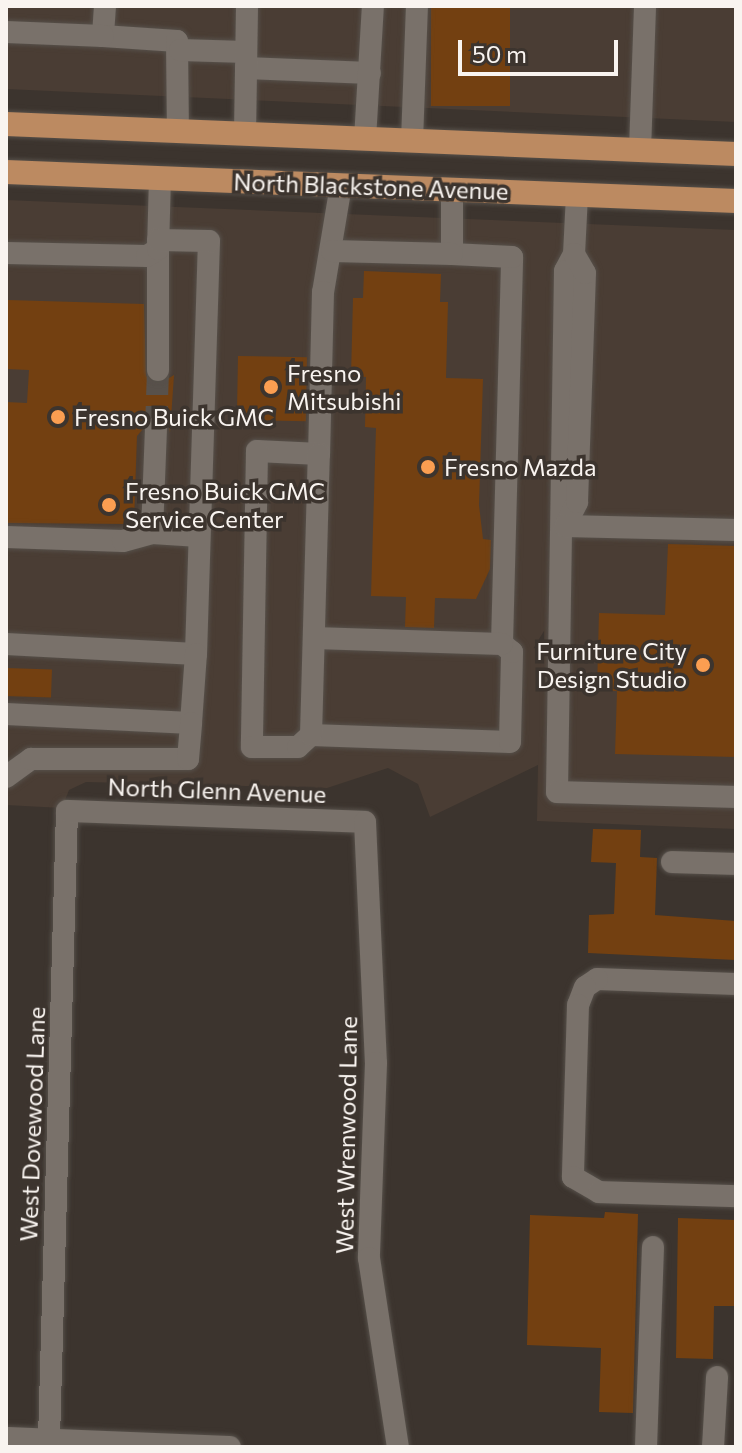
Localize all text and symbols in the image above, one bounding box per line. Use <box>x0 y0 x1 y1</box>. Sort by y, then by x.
scale bar <box>462 24 622 74</box>
text: 50 m <box>472 39 527 68</box>
street label: North Blackstone Avenue <box>233 167 509 205</box>
place label: Fresno Mitsubishi <box>287 359 402 415</box>
marker: Fresno Mitsubishi <box>262 378 280 396</box>
place label: Fresno Buick GMC <box>74 403 274 431</box>
marker: Fresno Buick GMC <box>49 408 67 426</box>
place label: Fresno Mazda <box>444 453 596 481</box>
marker: Fresno Mazda <box>419 458 437 476</box>
place label: Fresno Buick GMC Service Center <box>125 477 325 533</box>
marker: Fresno Buick GMC Service Center <box>100 496 118 514</box>
place label: Furniture City Design Studio <box>536 637 687 693</box>
marker: Furniture City Design Studio <box>694 656 712 674</box>
street label: North Glenn Avenue <box>107 772 327 808</box>
street label: West Dovewood Lane <box>14 1006 50 1242</box>
street label: West Wrenwood Lane <box>330 1016 362 1254</box>

